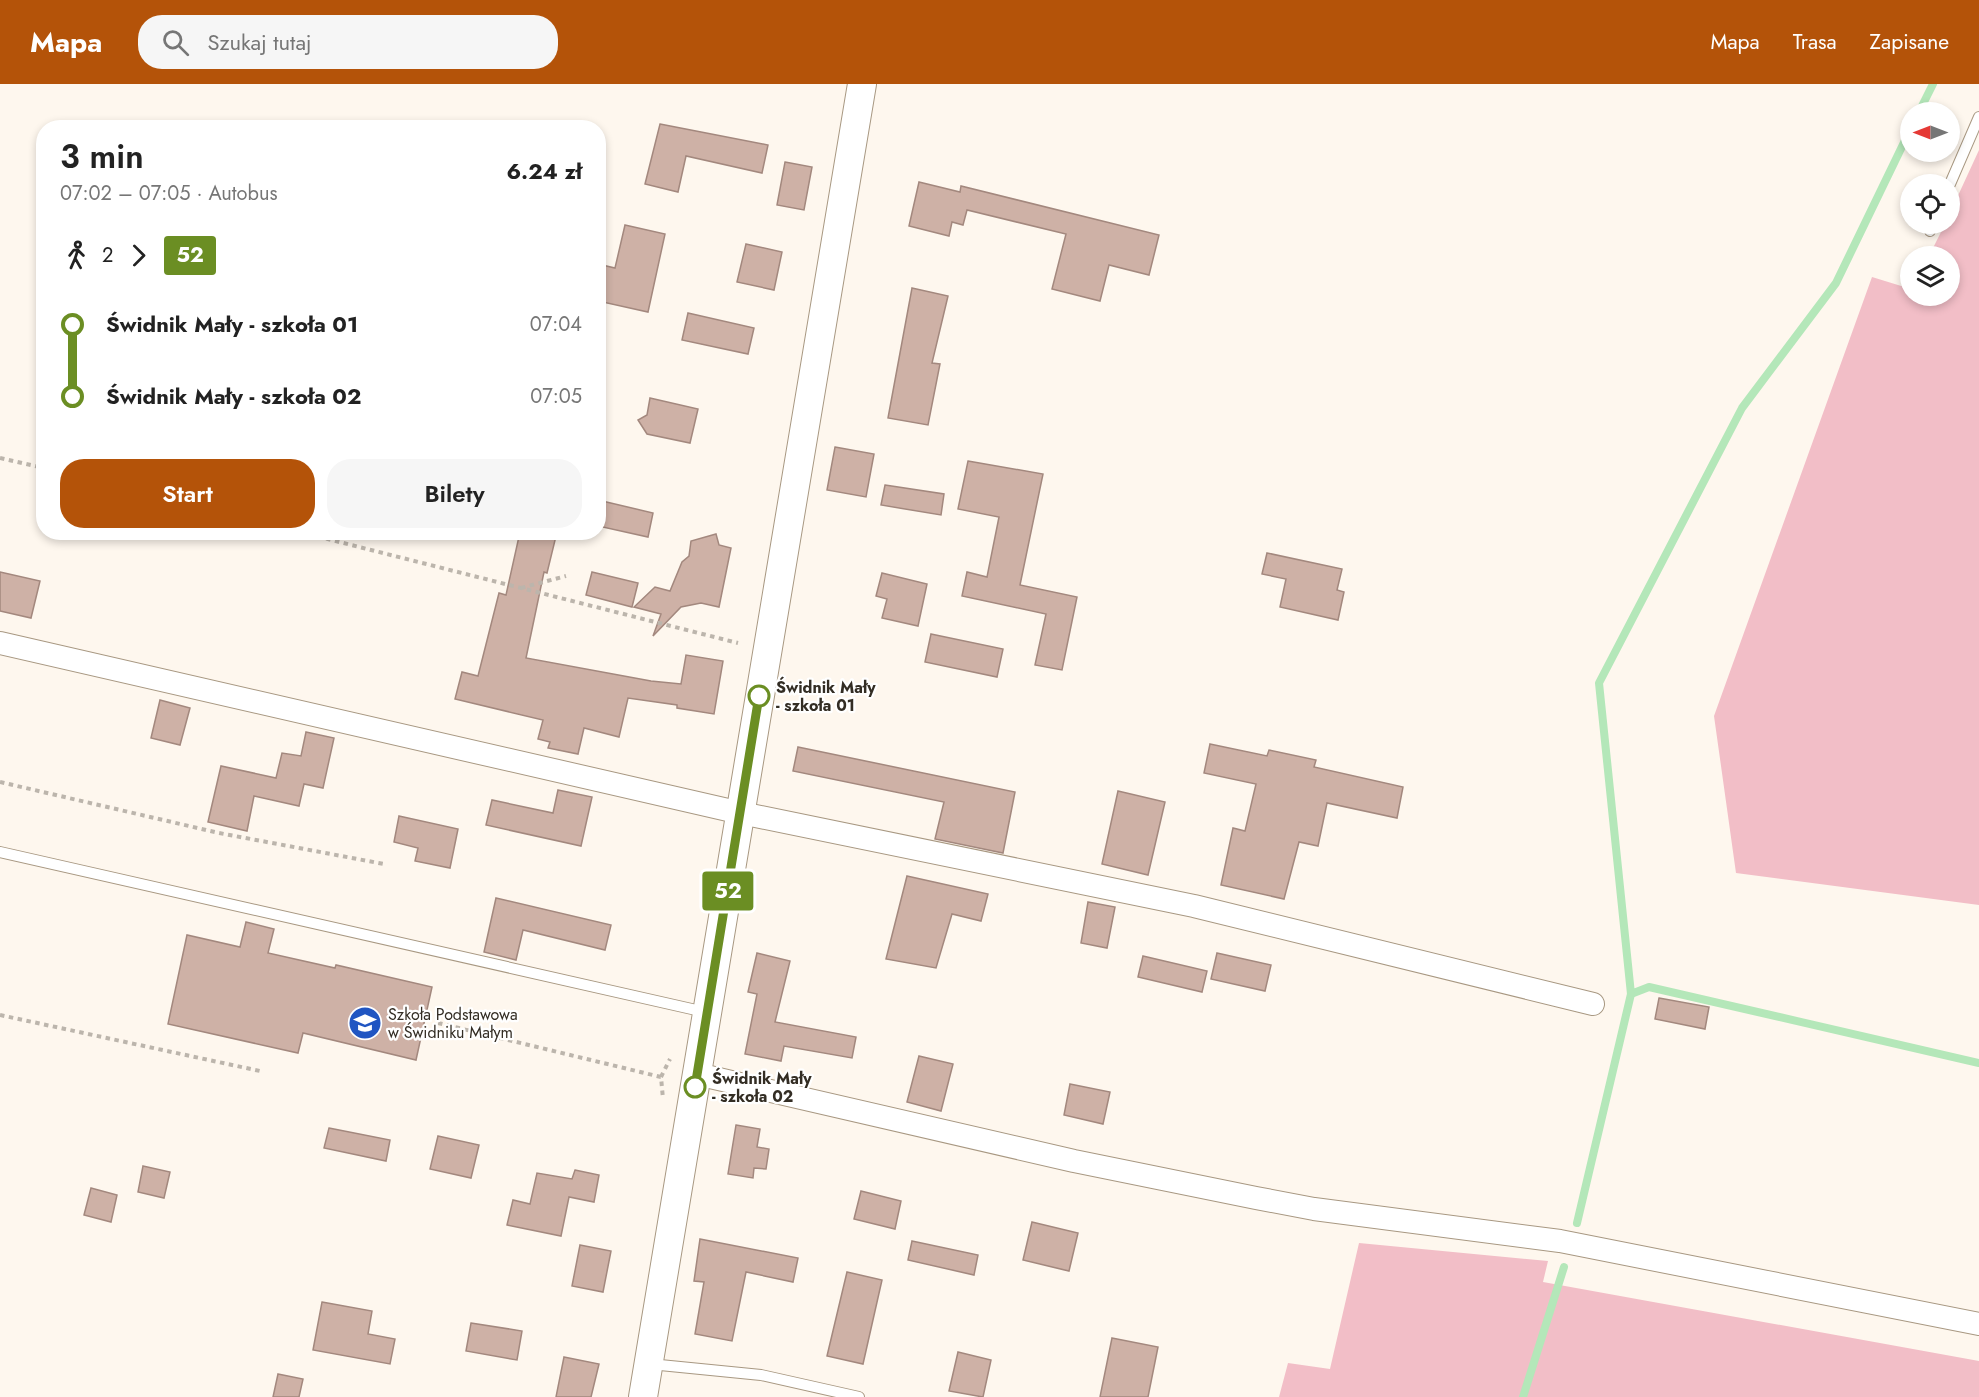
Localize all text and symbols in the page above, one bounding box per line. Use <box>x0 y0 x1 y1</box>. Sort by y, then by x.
search box <box>138 15 558 69</box>
text: Mapa <box>30 22 102 63</box>
icon: search <box>159 26 192 59</box>
text: Szukaj tutaj <box>207 26 311 58</box>
text: Mapa <box>1710 27 1760 57</box>
text: Trasa <box>1793 27 1837 57</box>
text: Zapisane <box>1870 27 1949 57</box>
north arrow <box>1900 102 1960 162</box>
map controls <box>1900 102 1960 306</box>
text: 3 min <box>60 133 144 180</box>
text: 6.24 zł <box>506 155 582 187</box>
button: locate <box>1900 174 1960 234</box>
text: 07:02 – 07:05 · Autobus <box>60 179 277 208</box>
icon: walk <box>60 239 93 272</box>
icon: forward <box>122 239 155 272</box>
text: 52 <box>176 240 204 270</box>
text: 2 <box>102 241 113 270</box>
button: layers <box>1900 246 1960 306</box>
text: Świdnik Mały - szkoła 01 <box>106 308 358 340</box>
text: 07:04 <box>530 310 582 339</box>
text: Świdnik Mały - szkoła 02 <box>106 380 361 412</box>
text: 07:05 <box>530 382 582 411</box>
button: Start <box>60 459 315 528</box>
button: Bilety <box>327 459 582 528</box>
place label: Świdnik Mały - szkoła 01 <box>776 676 876 717</box>
marker: Świdnik Mały - szkoła 01 <box>748 685 770 707</box>
line badge: 52 <box>701 872 755 910</box>
text: 52 <box>714 876 742 906</box>
place label: Szkoła Podstawowa w Świdniku Małym <box>388 1003 518 1044</box>
school or university icon: Szkoła Podstawowa w Świdniku Małym <box>347 1005 383 1041</box>
place label: Świdnik Mały - szkoła 02 <box>712 1067 812 1108</box>
marker: Świdnik Mały - szkoła 02 <box>684 1076 706 1098</box>

